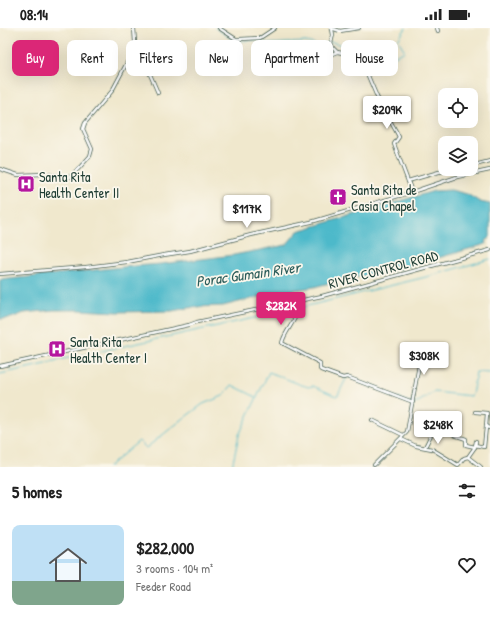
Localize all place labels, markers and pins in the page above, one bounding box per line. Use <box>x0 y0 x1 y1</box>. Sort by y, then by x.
pin: $209K <box>359 96 415 130</box>
place label: Santa Rita Health Center II <box>39 167 119 202</box>
hospital icon: Santa Rita Health Center II <box>16 174 36 194</box>
place label: Santa Rita de Casia Chapel <box>351 180 417 216</box>
church icon: Santa Rita de Casia Chapel <box>328 187 348 207</box>
pin: $117K <box>219 195 275 229</box>
pin: $282K <box>253 292 309 326</box>
place label: Santa Rita Health Center I <box>70 332 147 367</box>
hospital icon: Santa Rita Health Center I <box>47 339 67 359</box>
pin: $308K <box>396 342 452 376</box>
pin: $248K <box>410 411 466 445</box>

